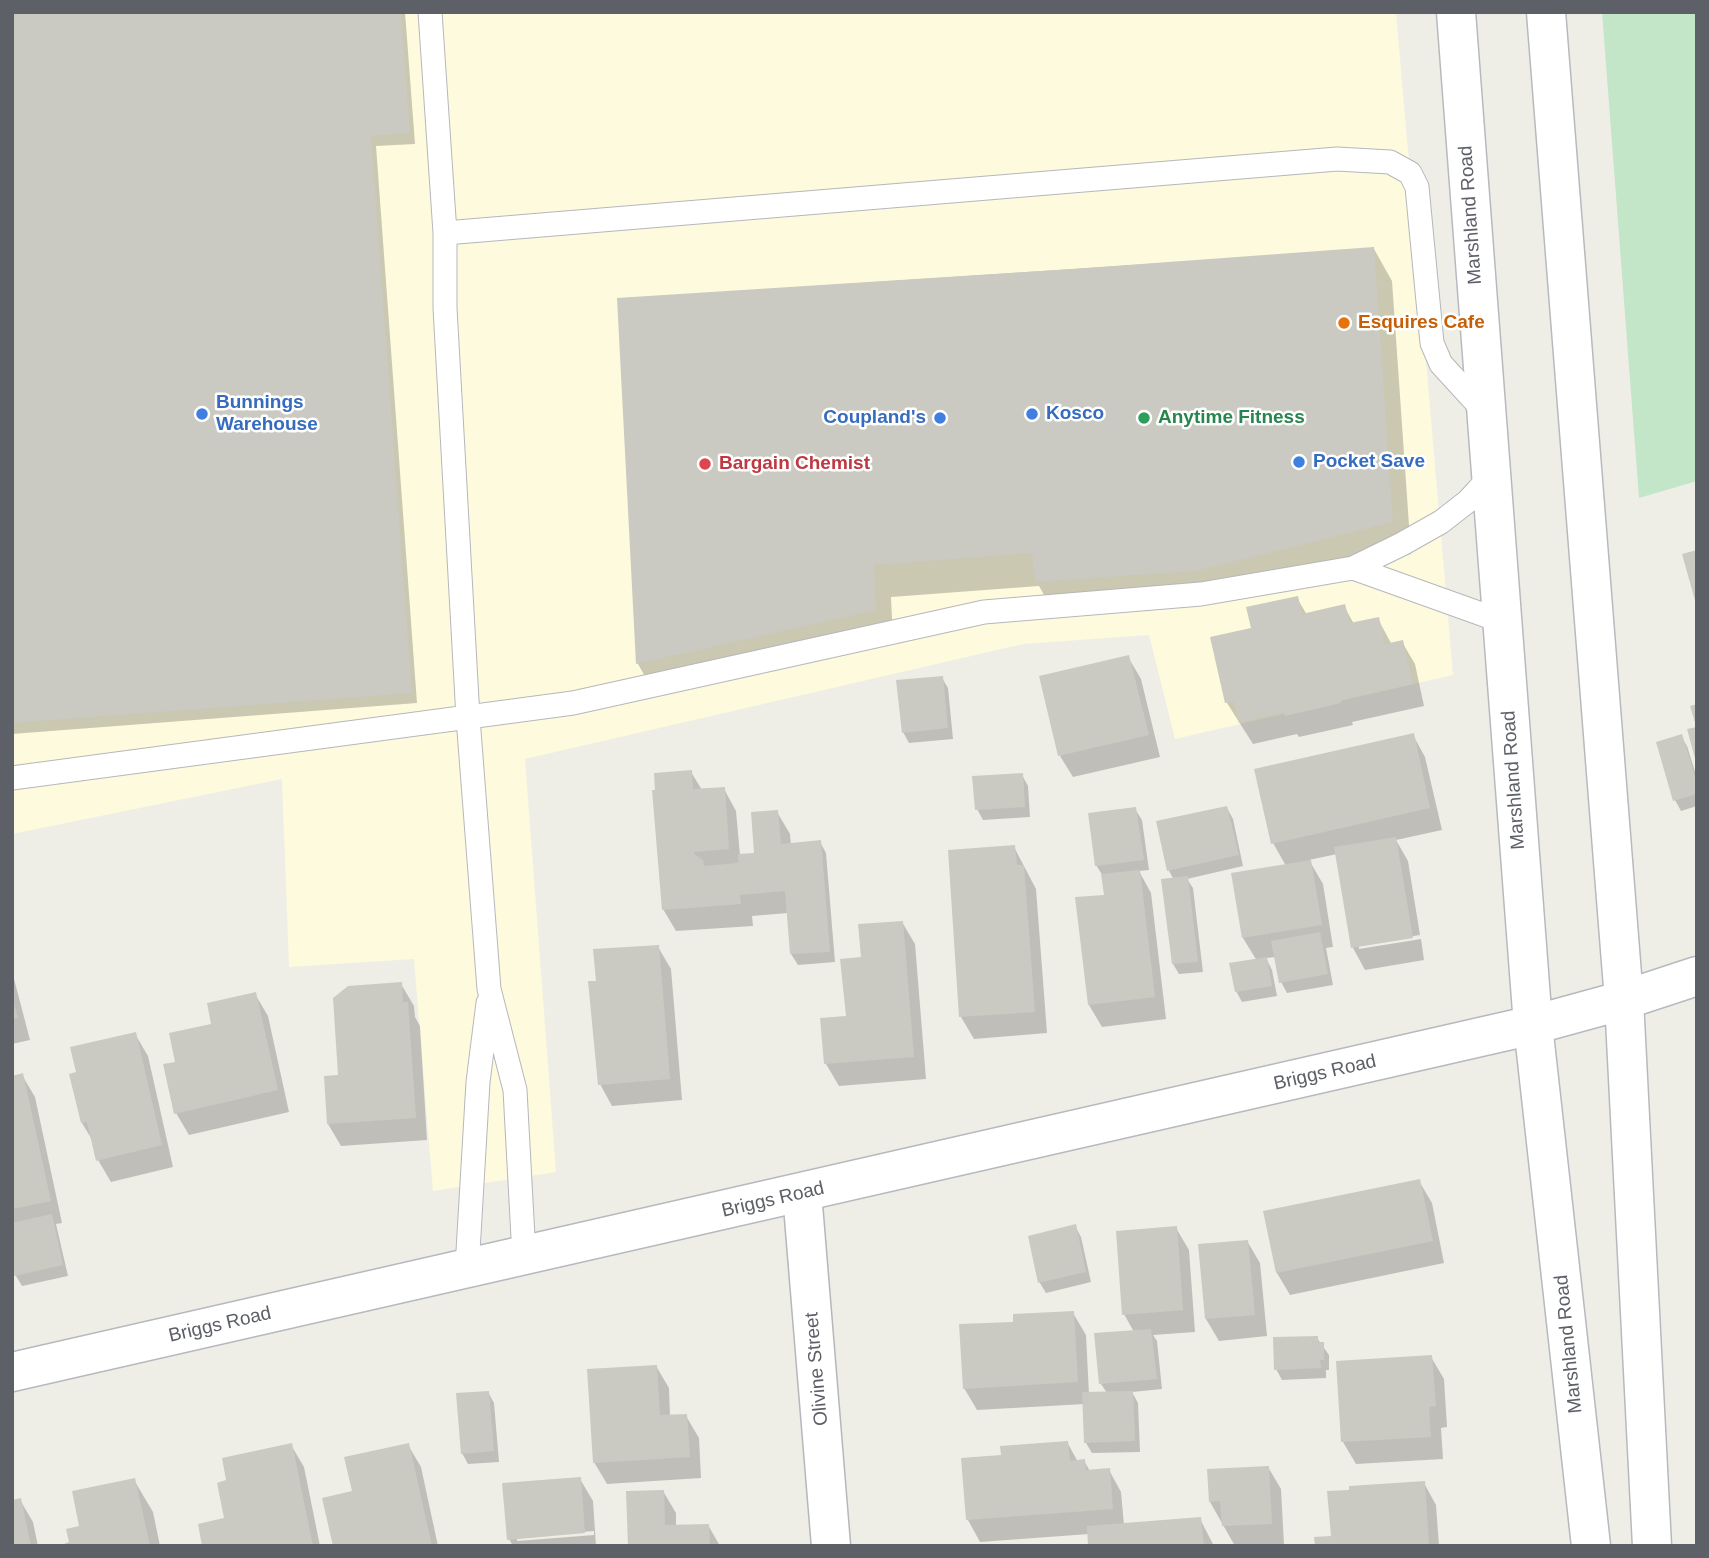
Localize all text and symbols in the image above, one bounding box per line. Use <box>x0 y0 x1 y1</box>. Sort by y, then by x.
street label: Marshland Road <box>1455 145 1487 285</box>
place label: Esquires Cafe <box>1358 312 1485 334</box>
marker: Esquires Cafe <box>1336 315 1352 331</box>
place label: Bunnings Warehouse <box>216 392 318 436</box>
place label: Kosco <box>1046 403 1104 425</box>
marker: Bunnings Warehouse <box>194 406 210 422</box>
marker: Kosco <box>1024 406 1040 422</box>
place label: Coupland's <box>823 407 926 429</box>
place label: Anytime Fitness <box>1158 407 1305 429</box>
marker: Coupland's <box>932 410 948 426</box>
marker: Anytime Fitness <box>1136 410 1152 426</box>
place label: Pocket Save <box>1313 451 1425 473</box>
place label: Bargain Chemist <box>719 453 870 475</box>
marker: Pocket Save <box>1291 454 1307 470</box>
marker: Bargain Chemist <box>697 456 713 472</box>
street label: Marshland Road <box>1498 710 1530 850</box>
street label: Briggs Road <box>1271 1050 1379 1096</box>
street label: Briggs Road <box>719 1177 827 1223</box>
street label: Marshland Road <box>1550 1273 1588 1415</box>
street label: Briggs Road <box>166 1302 274 1348</box>
street label: Olivine Street <box>801 1311 833 1427</box>

